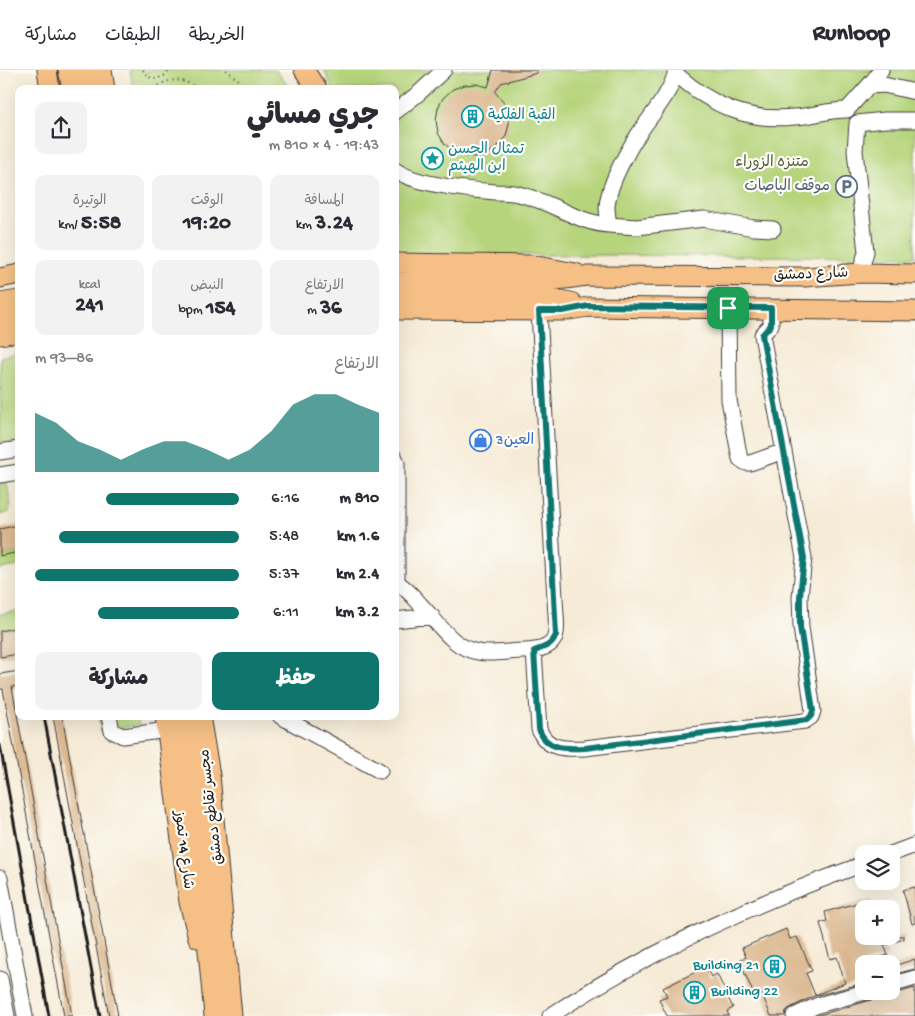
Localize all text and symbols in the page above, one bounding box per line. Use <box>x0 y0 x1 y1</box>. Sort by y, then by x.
text: Runloop <box>813 20 890 49</box>
text: مشاركة <box>25 26 77 47</box>
text: الطبقات <box>105 26 161 47</box>
text: الخريطة <box>189 26 245 47</box>
text: جري مسائي <box>247 101 379 134</box>
button: share <box>35 102 87 154</box>
building icon: القبة الفلكية <box>460 104 484 128</box>
place label: القبة الفلكية <box>488 107 555 125</box>
text: 19:43 · 4 × 810 m <box>269 137 379 156</box>
place label: تمثال الحسن ابن الهيثم <box>448 141 525 176</box>
place icon: تمثال الحسن ابن الهيثم <box>420 147 444 171</box>
park label: متنزه الزوراء <box>735 154 809 172</box>
parking icon: موقف الباصات <box>834 175 858 199</box>
place label: موقف الباصات <box>745 178 830 196</box>
text: الوتيرة <box>73 193 107 210</box>
text: الوقت <box>191 193 223 210</box>
text: المسافة <box>304 193 344 210</box>
text: 5:58 <box>81 212 121 237</box>
text: 19:20 <box>183 212 231 237</box>
text: 3.24 <box>315 212 353 237</box>
text: /km <box>58 217 81 234</box>
text: km <box>296 217 315 234</box>
street label: شارع دمشق <box>773 265 849 285</box>
text: kcal <box>79 277 101 294</box>
text: النبض <box>190 278 224 295</box>
text: الارتفاع <box>305 278 344 295</box>
pin <box>707 287 749 329</box>
text: 241 <box>75 294 104 319</box>
icon: arrive <box>714 294 742 322</box>
text: 154 <box>206 297 236 322</box>
text: 36 <box>320 297 342 322</box>
text: bpm <box>178 302 206 319</box>
text: m <box>307 302 320 319</box>
text: 86–93 m <box>35 350 93 369</box>
text: الارتفاع <box>334 356 379 375</box>
shop icon: العين3 <box>468 429 492 453</box>
place label: العين3 <box>495 432 534 450</box>
text: 6:16 <box>271 490 299 509</box>
text: 810 m <box>340 490 379 509</box>
text: 5:48 <box>269 528 299 547</box>
text: 1.6 km <box>337 528 379 547</box>
text: 5:37 <box>269 566 299 585</box>
text: 2.4 km <box>336 566 379 585</box>
text: 6:11 <box>273 604 299 623</box>
text: 3.2 km <box>336 604 379 623</box>
button: مشاركة <box>35 652 202 710</box>
button: حفظ <box>212 652 379 710</box>
street label: مجسر تقاطع دمشق <box>196 748 228 866</box>
street label: شارع 14 تموز <box>169 809 197 890</box>
map controls <box>855 845 900 1000</box>
button: layers <box>855 845 900 890</box>
button: + <box>855 900 900 945</box>
building icon: Building 21 <box>763 954 787 978</box>
button: − <box>855 955 900 1000</box>
place label: Building 21 <box>692 957 759 975</box>
building icon: Building 22 <box>683 980 707 1004</box>
place label: Building 22 <box>710 983 778 1001</box>

